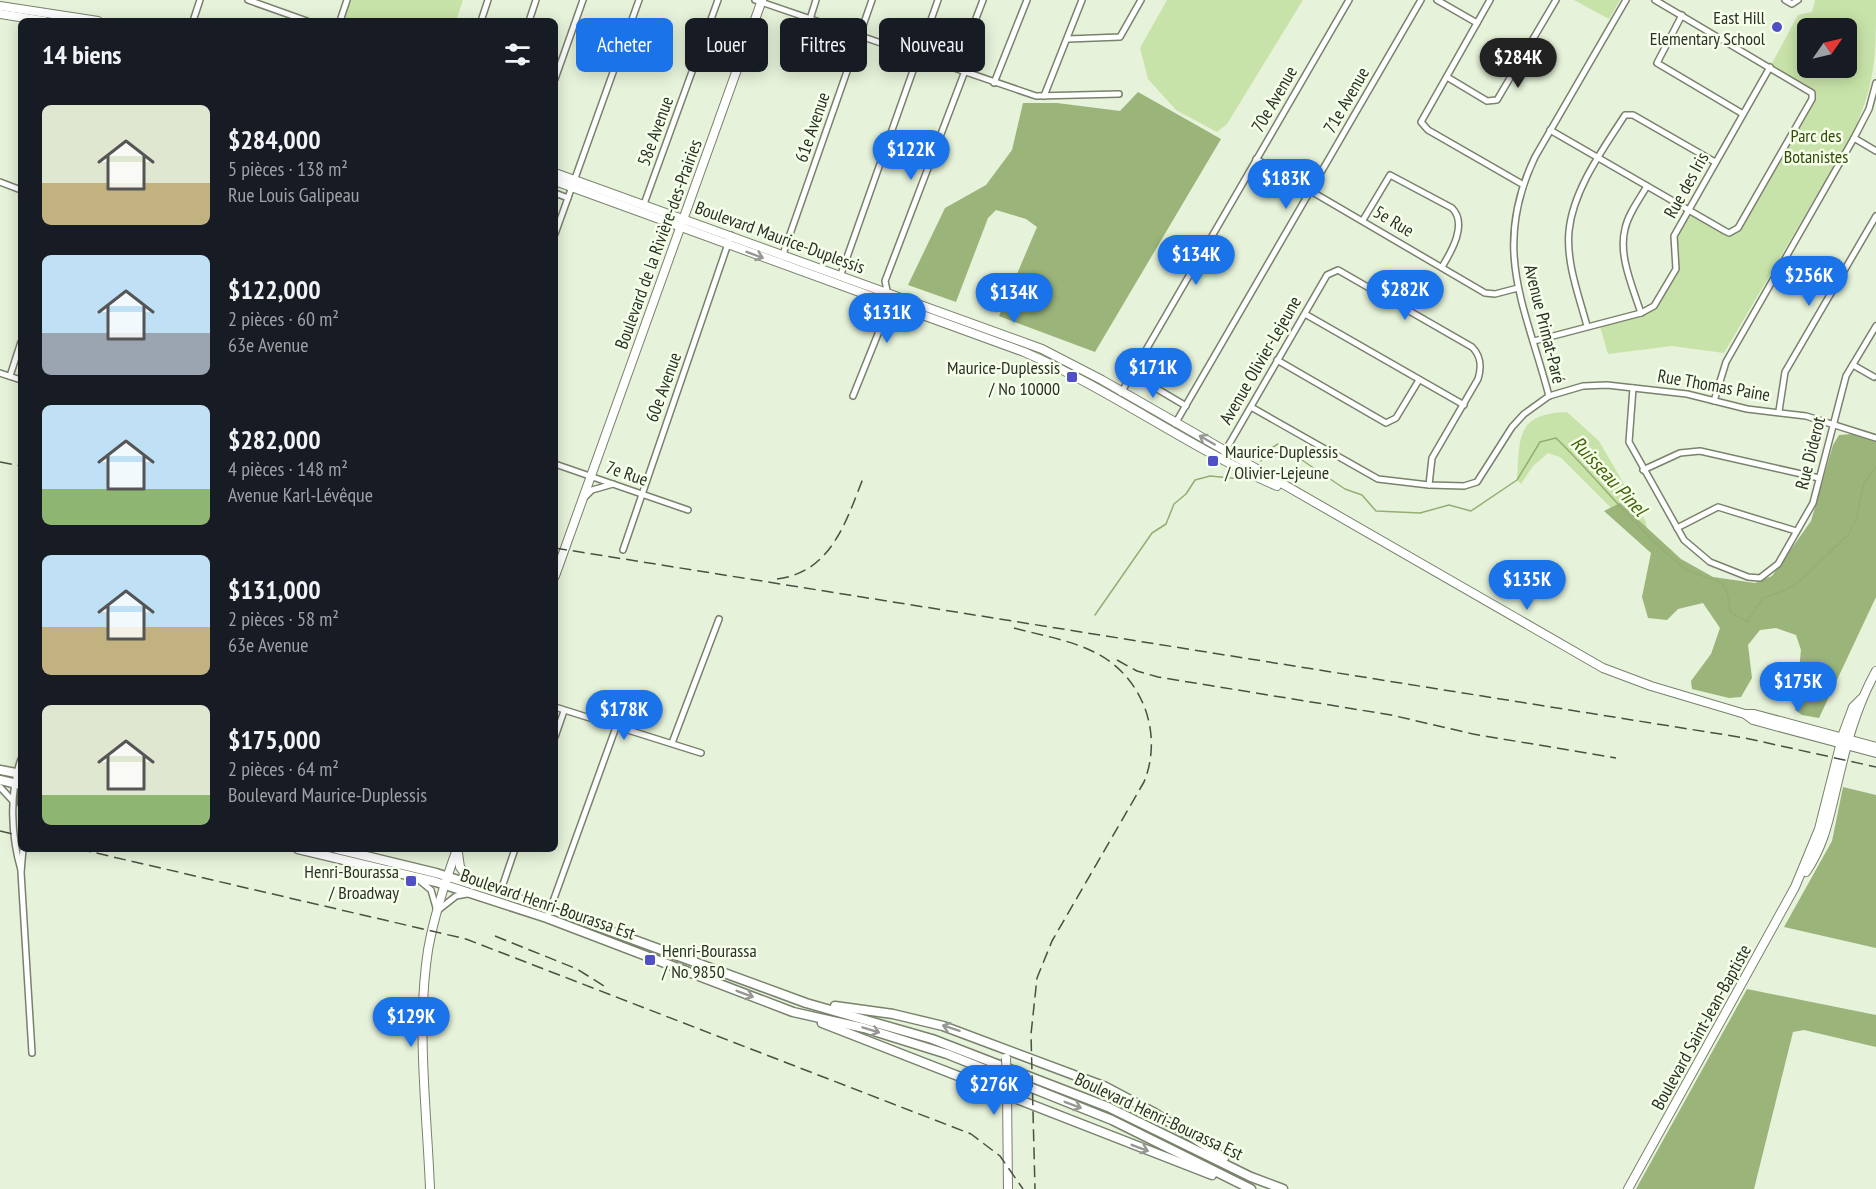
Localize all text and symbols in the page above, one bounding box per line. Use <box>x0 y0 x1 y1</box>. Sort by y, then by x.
place label: East Hill Elementary School <box>1650 6 1766 50</box>
chip: Acheter <box>576 18 673 72</box>
chip: Louer <box>685 18 768 72</box>
chip: Filtres <box>780 18 867 72</box>
chip: Nouveau <box>879 18 985 72</box>
north arrow <box>1797 18 1857 78</box>
map controls <box>1797 18 1857 78</box>
marker: East Hill Elementary School <box>1770 20 1784 34</box>
text: 14 biens <box>42 38 121 71</box>
icon: filters <box>501 38 534 71</box>
pin: $284K <box>1476 38 1560 89</box>
text: $284K <box>1494 44 1542 70</box>
street label: 70e Avenue <box>1246 62 1302 136</box>
street label: 71e Avenue <box>1318 63 1374 137</box>
street label: 61e Avenue <box>789 89 835 165</box>
street label: 58e Avenue <box>632 93 678 169</box>
text: $284,000 <box>228 123 321 156</box>
park label: Parc des Botanistes <box>1784 124 1848 168</box>
icon: home <box>90 129 162 201</box>
pin: $122K <box>869 130 953 181</box>
street label: Boulevard de la Rivière-des-Prairies <box>609 136 707 352</box>
text: $122K <box>887 136 935 162</box>
street label: Rue des Iris <box>1659 148 1713 222</box>
text: 5 pièces · 138 m² <box>228 156 348 182</box>
pin: $183K <box>1244 159 1328 210</box>
text: $183K <box>1262 165 1310 191</box>
text: Rue Louis Galipeau <box>228 182 359 208</box>
street label: Boulevard Maurice-Duplessis <box>692 196 868 278</box>
street label: 5e Rue <box>1370 200 1418 242</box>
pin: $134K <box>1154 235 1238 286</box>
text: $134K <box>1172 241 1220 267</box>
one-way arrow <box>746 250 764 261</box>
pin: $256K <box>1767 256 1851 307</box>
street label: Avenue Primat-Paré <box>1519 262 1571 386</box>
text: $256K <box>1785 262 1833 288</box>
pin: $282K <box>1363 270 1447 321</box>
text: $122,000 <box>228 273 321 306</box>
pin: $134K <box>972 273 1056 324</box>
text: $282K <box>1381 276 1429 302</box>
icon: home <box>90 279 162 351</box>
text: $134K <box>990 279 1038 305</box>
street label: Avenue Olivier-Lejeune <box>1214 292 1306 428</box>
pin: $131K <box>845 293 929 344</box>
text: $131K <box>863 299 911 325</box>
text: 2 pièces · 60 m² <box>228 306 339 332</box>
text: 63e Avenue <box>228 332 309 358</box>
pin: $171K <box>1111 348 1195 399</box>
street label: 60e Avenue <box>640 349 686 425</box>
text: $171K <box>1129 354 1177 380</box>
place label: Maurice-Duplessis / No 10000 <box>947 356 1060 400</box>
street label: Rue Thomas Paine <box>1656 364 1772 406</box>
marker: Maurice-Duplessis / No 10000 <box>1065 370 1079 384</box>
street label: Rue Diderot <box>1790 414 1830 492</box>
text: $282,000 <box>228 423 321 456</box>
icon: home <box>90 429 162 501</box>
water label: Ruisseau Pinel <box>1565 430 1654 523</box>
one-way arrow <box>1199 434 1216 446</box>
place label: Maurice-Duplessis / Olivier-Lejeune <box>1224 440 1338 484</box>
marker: Maurice-Duplessis / Olivier-Lejeune <box>1206 454 1220 468</box>
street label: 7e Rue <box>603 455 651 491</box>
text: 4 pièces · 148 m² <box>228 456 348 482</box>
text: Avenue Karl-Lévêque <box>228 482 373 508</box>
pin: $135K <box>1485 560 1569 611</box>
text: $135K <box>1503 566 1551 592</box>
text: $131,000 <box>228 573 321 606</box>
icon: home <box>90 579 162 651</box>
text: 2 pièces · 58 m² <box>228 606 339 632</box>
text: 63e Avenue <box>228 632 309 658</box>
pin: $175K <box>1756 662 1840 713</box>
text: $175K <box>1774 668 1822 694</box>
pin: $178K <box>582 690 666 741</box>
text: $178K <box>600 696 648 722</box>
text: $175,000 <box>228 723 321 756</box>
icon: home <box>90 729 162 801</box>
text: 2 pièces · 64 m² <box>228 756 339 782</box>
text: Boulevard Maurice-Duplessis <box>228 782 427 808</box>
place label: Henri-Bourassa / Broadway <box>304 860 399 904</box>
street label: Boulevard Henri-Bourassa Est <box>458 863 638 945</box>
marker: Henri-Bourassa / Broadway <box>404 874 418 888</box>
place label: Henri-Bourassa / No 9850 <box>661 939 757 983</box>
street label: Boulevard Saint-Jean-Baptiste <box>1646 940 1756 1114</box>
marker: Henri-Bourassa / No 9850 <box>643 953 657 967</box>
one-way arrow <box>735 989 753 1000</box>
pin: $129K <box>369 997 453 1048</box>
text: $129K <box>387 1003 435 1029</box>
one-way arrow <box>942 1022 961 1033</box>
one-way arrow <box>861 1025 880 1036</box>
pin: $276K <box>952 1065 1036 1116</box>
street label: Boulevard Henri-Bourassa Est <box>1071 1067 1247 1165</box>
text: $276K <box>970 1071 1018 1097</box>
one-way arrow <box>1064 1100 1082 1111</box>
one-way arrow <box>1130 1143 1148 1154</box>

